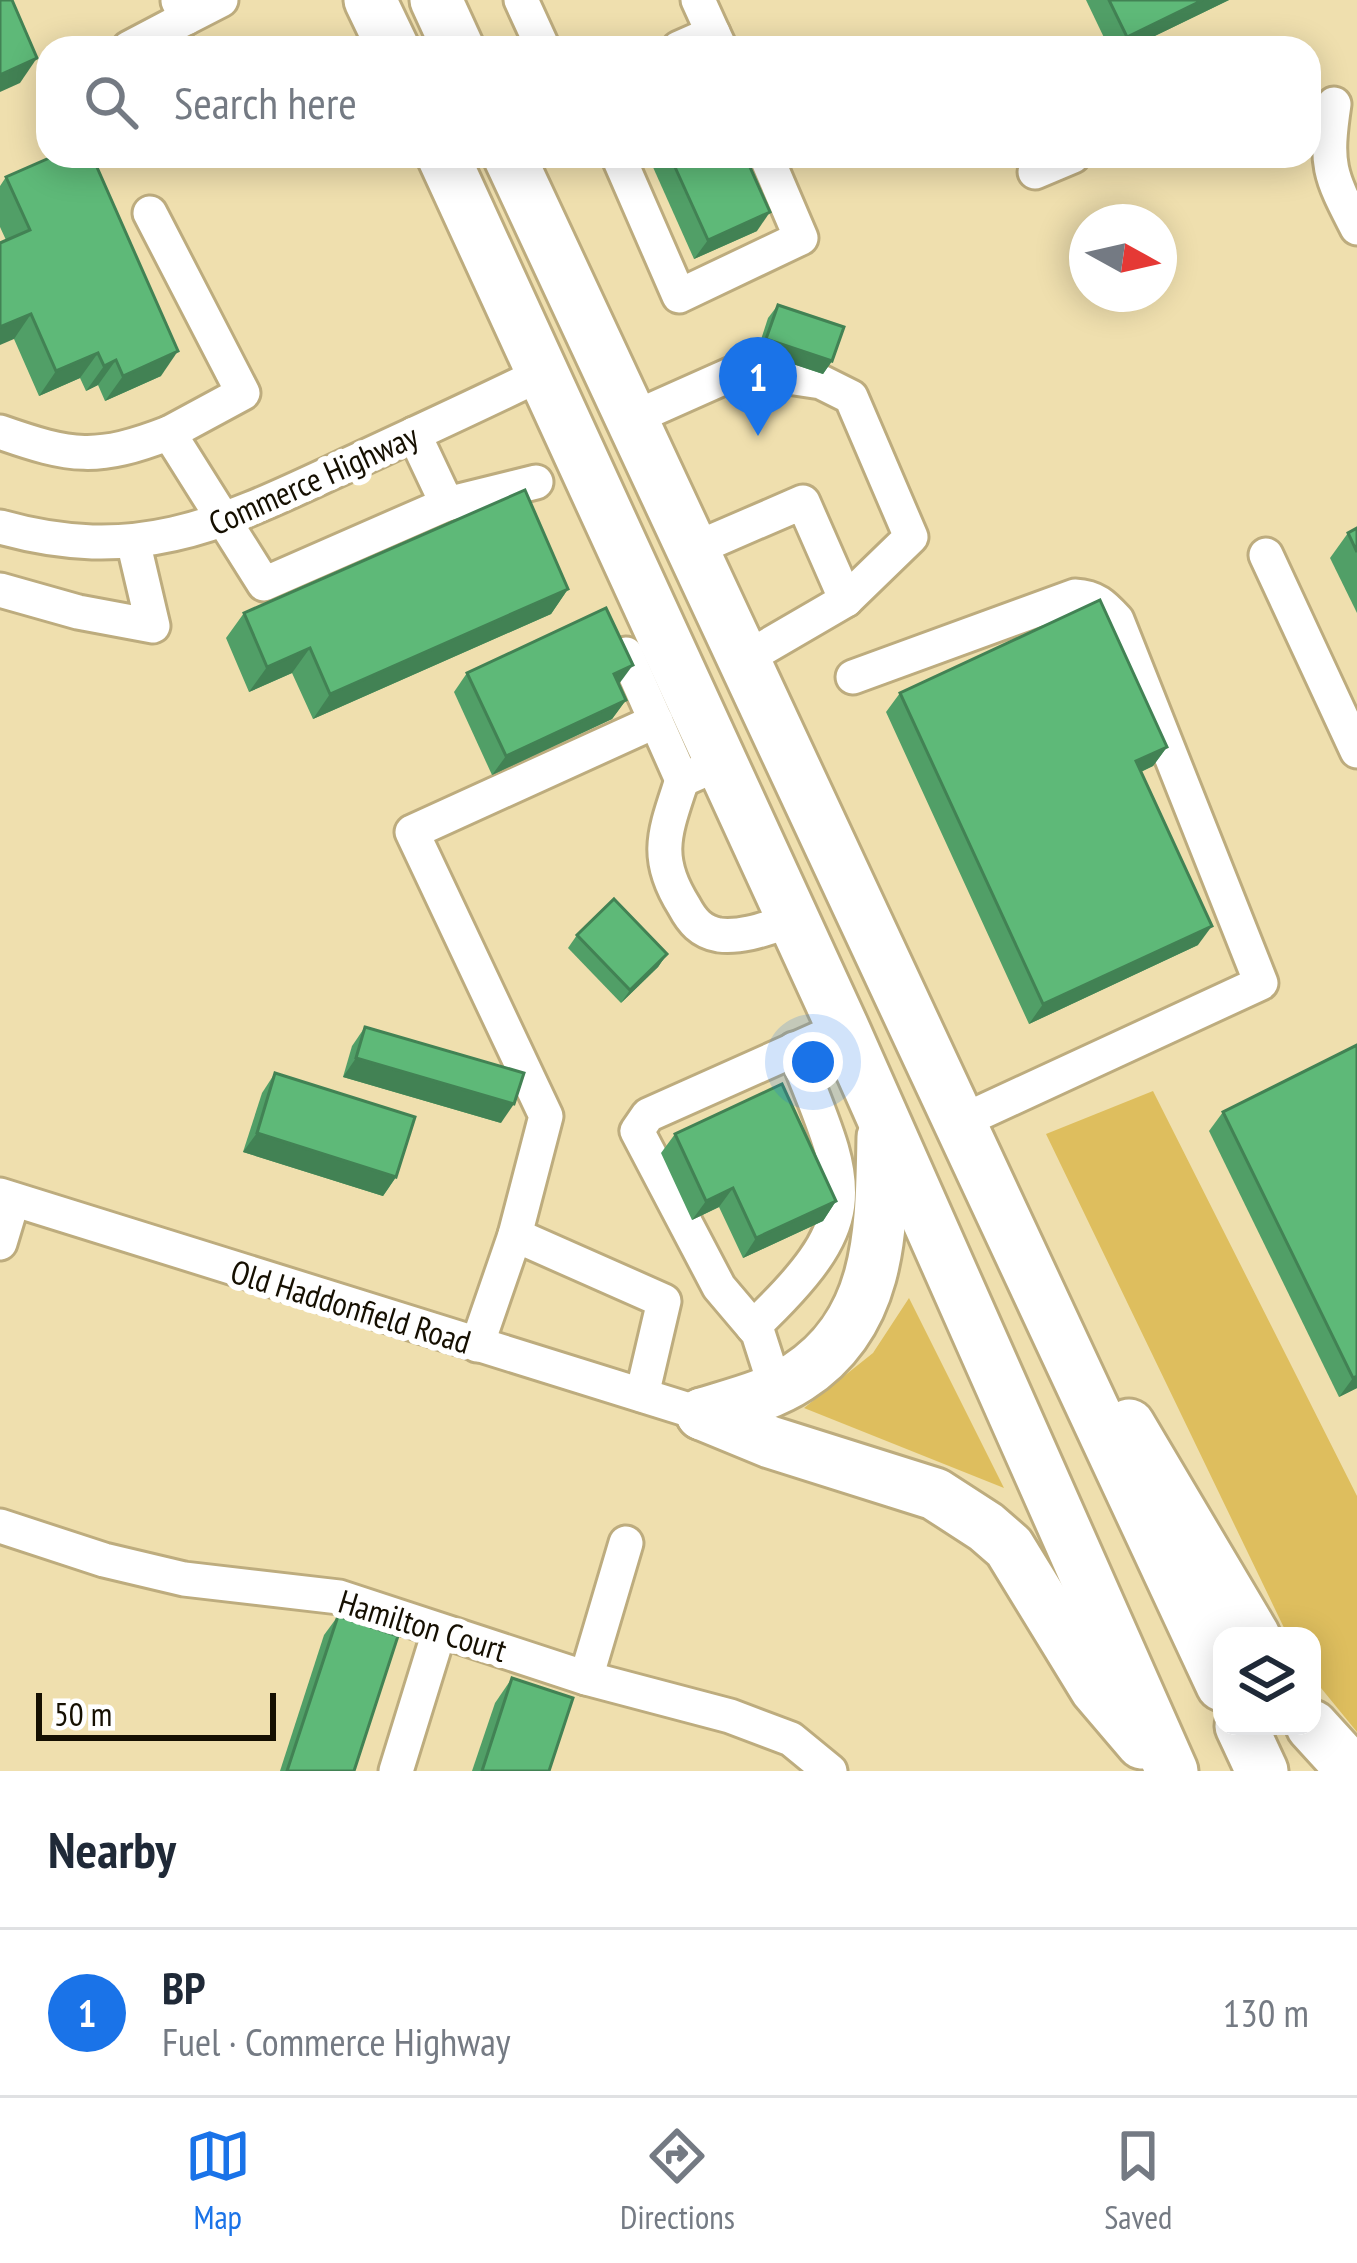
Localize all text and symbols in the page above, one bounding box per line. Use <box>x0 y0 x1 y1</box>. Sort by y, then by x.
search box <box>36 36 1321 168</box>
icon: search <box>78 69 144 135</box>
text: Search here <box>174 73 357 131</box>
north arrow <box>1069 204 1177 312</box>
pin: 1 <box>719 337 797 436</box>
street label: Commerce Highway <box>202 413 425 544</box>
your location <box>783 1032 843 1092</box>
street label: Old Haddonfield Road <box>226 1249 476 1363</box>
street label: Hamilton Court <box>334 1579 512 1671</box>
map controls <box>1213 1627 1321 1735</box>
button: layers <box>1213 1627 1321 1735</box>
scale bar <box>36 1687 276 1740</box>
text: 50 m <box>54 1692 112 1735</box>
text: Nearby <box>48 1816 176 1882</box>
text: BP <box>162 1958 206 2016</box>
text: 1 <box>78 1987 96 2038</box>
text: 130 m <box>1223 1987 1309 2038</box>
text: Fuel · Commerce Highway <box>162 2016 511 2067</box>
tab: Map <box>185 2123 251 2238</box>
tab: Directions <box>620 2123 735 2238</box>
tab: Saved <box>1104 2123 1172 2238</box>

